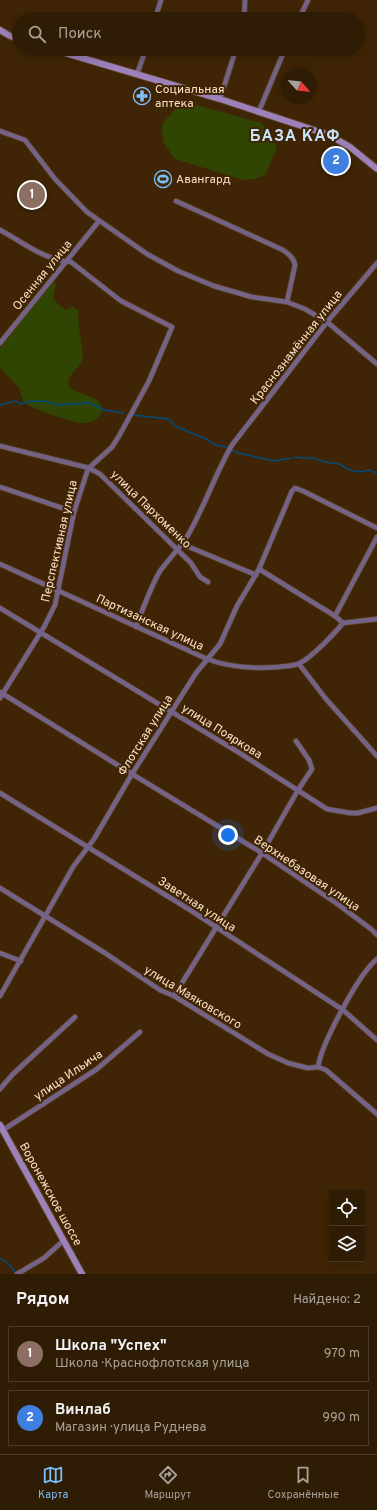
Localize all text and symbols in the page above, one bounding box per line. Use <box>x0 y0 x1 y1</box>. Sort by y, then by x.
search box <box>12 12 365 56</box>
icon: search <box>26 23 48 45</box>
text: Поиск <box>58 25 102 44</box>
north arrow <box>281 68 317 104</box>
place label: Социальная аптека <box>155 82 225 112</box>
pharmacy icon: Социальная аптека <box>132 86 152 106</box>
district label: БАЗА КАФ <box>250 127 340 147</box>
pin: 2 <box>323 146 349 176</box>
sports icon: Авангард <box>153 169 173 189</box>
place label: Авангард <box>176 172 231 188</box>
pin: 1 <box>19 180 45 210</box>
street label: Осенняя улица <box>9 237 76 314</box>
street label: Краснознамённая улица <box>247 287 346 408</box>
street label: улица Пархоменко <box>106 467 194 553</box>
street label: Перспективная улица <box>38 479 82 604</box>
street label: Партизанская улица <box>93 591 206 655</box>
street label: Флотская улица <box>115 692 177 779</box>
street label: улица Пояркова <box>178 701 265 763</box>
your location <box>218 825 238 845</box>
street label: Верхнебазовая улица <box>250 832 363 915</box>
street label: Заветная улица <box>154 874 239 936</box>
street label: улица Маяковского <box>141 962 245 1034</box>
street label: улица Ильича <box>31 1047 106 1105</box>
street label: Воронежское шоссе <box>15 1140 85 1249</box>
map controls <box>329 1190 365 1262</box>
button: locate <box>329 1190 365 1226</box>
button: layers <box>329 1226 365 1262</box>
text: Рядом <box>16 1289 69 1311</box>
text: Найдено: 2 <box>293 1292 361 1308</box>
text: Школа "Успех" <box>55 1337 167 1356</box>
text: 1 <box>27 1346 33 1362</box>
text: 970 m <box>324 1346 360 1362</box>
text: Школа · Краснофлотская улица <box>55 1356 249 1372</box>
text: Винлаб <box>55 1401 111 1420</box>
text: 2 <box>26 1410 34 1426</box>
text: 990 m <box>322 1410 360 1426</box>
text: Магазин · улица Руднева <box>55 1420 206 1436</box>
tab: Карта <box>38 1464 68 1502</box>
tab: Маршрут <box>144 1464 191 1502</box>
tab: Сохранённые <box>268 1464 339 1502</box>

